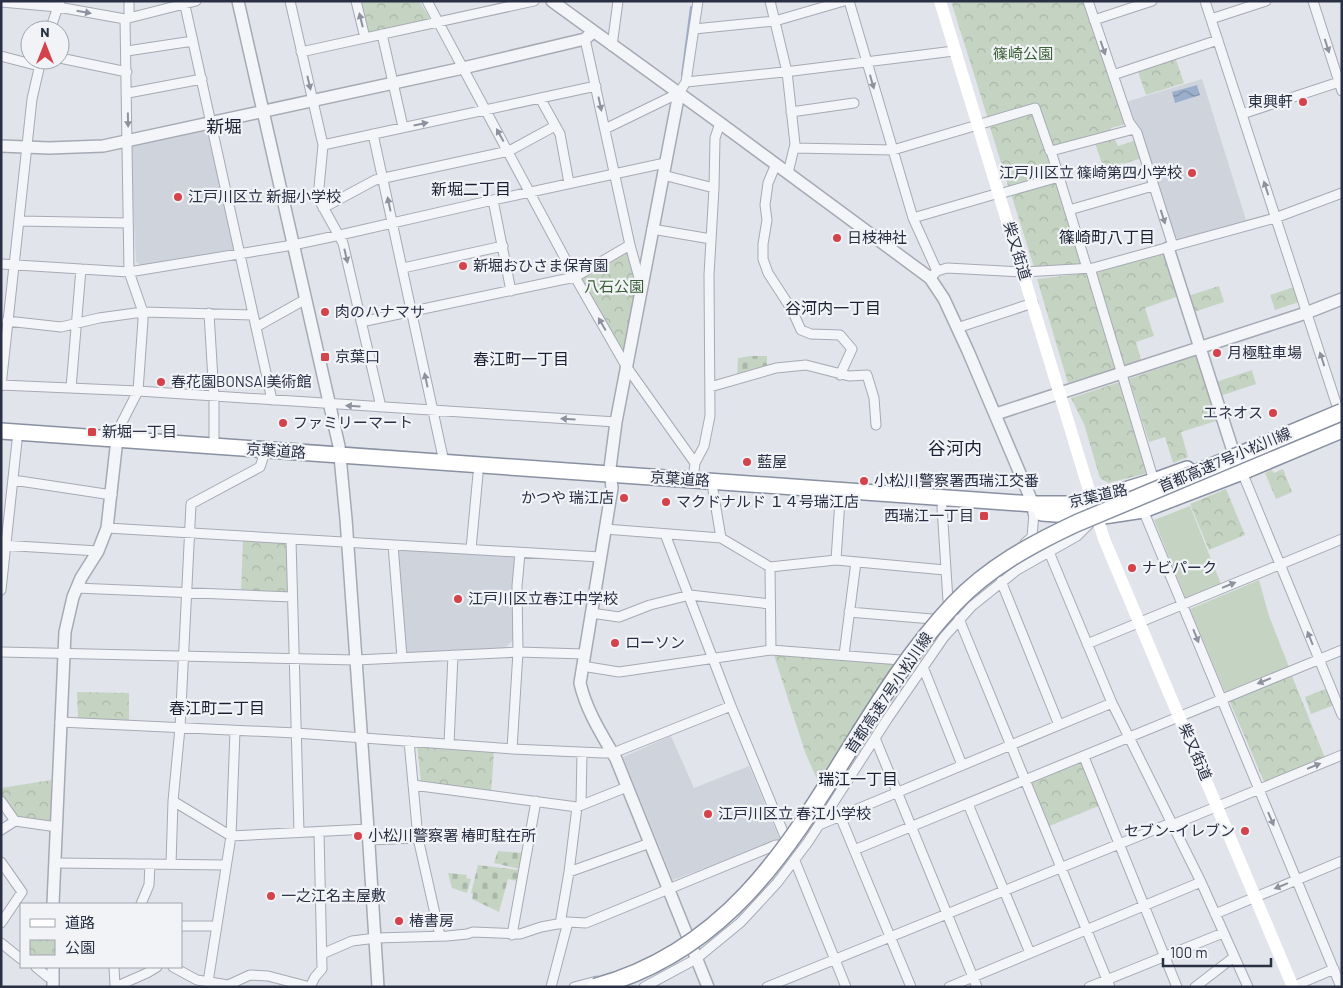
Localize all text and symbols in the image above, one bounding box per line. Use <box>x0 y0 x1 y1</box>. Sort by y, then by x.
one-way arrow <box>77 8 93 16</box>
one-way arrow <box>357 12 365 27</box>
north arrow <box>20 20 70 70</box>
text: N <box>40 23 50 40</box>
one-way arrow <box>1324 39 1332 54</box>
one-way arrow <box>1100 40 1108 55</box>
park label: 篠崎公園 <box>993 44 1053 62</box>
one-way arrow <box>868 74 876 89</box>
one-way arrow <box>305 75 313 90</box>
place label: 東興軒 <box>1248 92 1293 110</box>
one-way arrow <box>596 96 604 111</box>
marker: 東興軒 <box>1297 96 1309 108</box>
one-way arrow <box>124 113 132 129</box>
district label: 新堀 <box>206 115 242 137</box>
one-way arrow <box>413 119 429 127</box>
one-way arrow <box>495 128 504 141</box>
place label: 江戸川区立 篠崎第四小学校 <box>999 163 1182 181</box>
marker: 江戸川区立 篠崎第四小学校 <box>1186 167 1198 179</box>
district label: 新堀二丁目 <box>431 179 511 198</box>
one-way arrow <box>1261 181 1269 196</box>
place label: 江戸川区立 新掘小学校 <box>188 187 341 205</box>
marker: 江戸川区立 新掘小学校 <box>172 191 184 203</box>
one-way arrow <box>385 197 393 212</box>
one-way arrow <box>1160 209 1168 224</box>
street label: 柴又街道 <box>1001 219 1035 282</box>
district label: 篠崎町八丁目 <box>1059 227 1155 246</box>
place label: 日枝神社 <box>847 228 907 246</box>
marker: 日枝神社 <box>831 232 843 244</box>
one-way arrow <box>342 249 350 264</box>
place label: 新堀おひさま保育園 <box>473 256 608 274</box>
marker: 新堀おひさま保育園 <box>457 260 469 272</box>
park label: 八石公園 <box>584 277 644 295</box>
district label: 谷河内一丁目 <box>785 298 881 317</box>
place label: 肉のハナマサ <box>335 302 425 320</box>
marker: 肉のハナマサ <box>319 306 331 318</box>
one-way arrow <box>598 316 606 331</box>
place label: 月極駐車場 <box>1227 343 1302 361</box>
place label: 京葉口 <box>335 347 380 365</box>
marker: 月極駐車場 <box>1211 347 1223 359</box>
district label: 春江町一丁目 <box>473 349 569 368</box>
marker: 京葉口 <box>319 351 331 363</box>
one-way arrow <box>1318 352 1325 367</box>
place label: 春花園BONSAI美術館 <box>171 372 312 390</box>
one-way arrow <box>422 373 430 388</box>
marker: 春花園BONSAI美術館 <box>155 376 167 388</box>
one-way arrow <box>345 401 361 409</box>
place label: エネオス <box>1203 403 1263 421</box>
marker: エネオス <box>1267 407 1279 419</box>
place label: ファミリーマート <box>293 413 413 431</box>
one-way arrow <box>560 415 576 423</box>
marker: ファミリーマート <box>277 417 289 429</box>
place label: 新堀一丁目 <box>102 422 177 440</box>
street label: 首都高速7号小松川線 <box>1156 423 1294 495</box>
marker: 新堀一丁目 <box>86 426 98 438</box>
district label: 谷河内 <box>928 437 982 459</box>
street label: 京葉道路 <box>246 439 307 461</box>
place label: 藍屋 <box>757 452 787 470</box>
marker: 藍屋 <box>741 456 753 468</box>
street label: 京葉道路 <box>650 467 711 489</box>
place label: 小松川警察署西瑞江交番 <box>874 471 1039 489</box>
marker: 小松川警察署西瑞江交番 <box>858 475 870 487</box>
street label: 京葉道路 <box>1067 480 1129 511</box>
place label: かつや 瑞江店 <box>521 488 614 506</box>
marker: かつや 瑞江店 <box>618 492 630 504</box>
place label: マクドナルド １４号瑞江店 <box>676 492 859 510</box>
marker: マクドナルド １４号瑞江店 <box>660 496 672 508</box>
place label: 西瑞江一丁目 <box>884 506 974 524</box>
marker: 西瑞江一丁目 <box>978 510 990 522</box>
place label: ナビパーク <box>1142 558 1217 576</box>
marker: ナビパーク <box>1126 562 1138 574</box>
one-way arrow <box>1222 581 1236 589</box>
place label: 江戸川区立春江中学校 <box>468 589 618 607</box>
marker: 江戸川区立春江中学校 <box>452 593 464 605</box>
street label: 首都高速7号小松川線 <box>841 629 935 756</box>
one-way arrow <box>1193 629 1201 643</box>
one-way arrow <box>1305 631 1313 645</box>
place label: ローソン <box>625 633 685 651</box>
marker: ローソン <box>609 637 621 649</box>
one-way arrow <box>1256 677 1271 685</box>
district label: 春江町二丁目 <box>169 698 265 717</box>
street label: 柴又街道 <box>1176 720 1216 783</box>
one-way arrow <box>1307 762 1321 770</box>
district label: 瑞江一丁目 <box>818 769 898 788</box>
place label: 江戸川区立 春江小学校 <box>718 804 871 822</box>
marker: 江戸川区立 春江小学校 <box>702 808 714 820</box>
one-way arrow <box>1268 812 1276 826</box>
place label: セブン-イレブン <box>1124 821 1235 839</box>
marker: セブン-イレブン <box>1239 825 1251 837</box>
place label: 小松川警察署 椿町駐在所 <box>368 826 536 844</box>
marker: 小松川警察署 椿町駐在所 <box>352 830 364 842</box>
one-way arrow <box>1274 883 1288 891</box>
place label: 一之江名主屋敷 <box>281 886 386 904</box>
marker: 一之江名主屋敷 <box>265 890 277 902</box>
legend <box>20 903 182 968</box>
place label: 椿書房 <box>409 911 454 929</box>
text: 道路 <box>65 913 95 931</box>
marker: 椿書房 <box>393 915 405 927</box>
scale bar <box>1163 936 1270 968</box>
text: 公園 <box>65 938 95 956</box>
text: 100 m <box>1170 943 1208 961</box>

